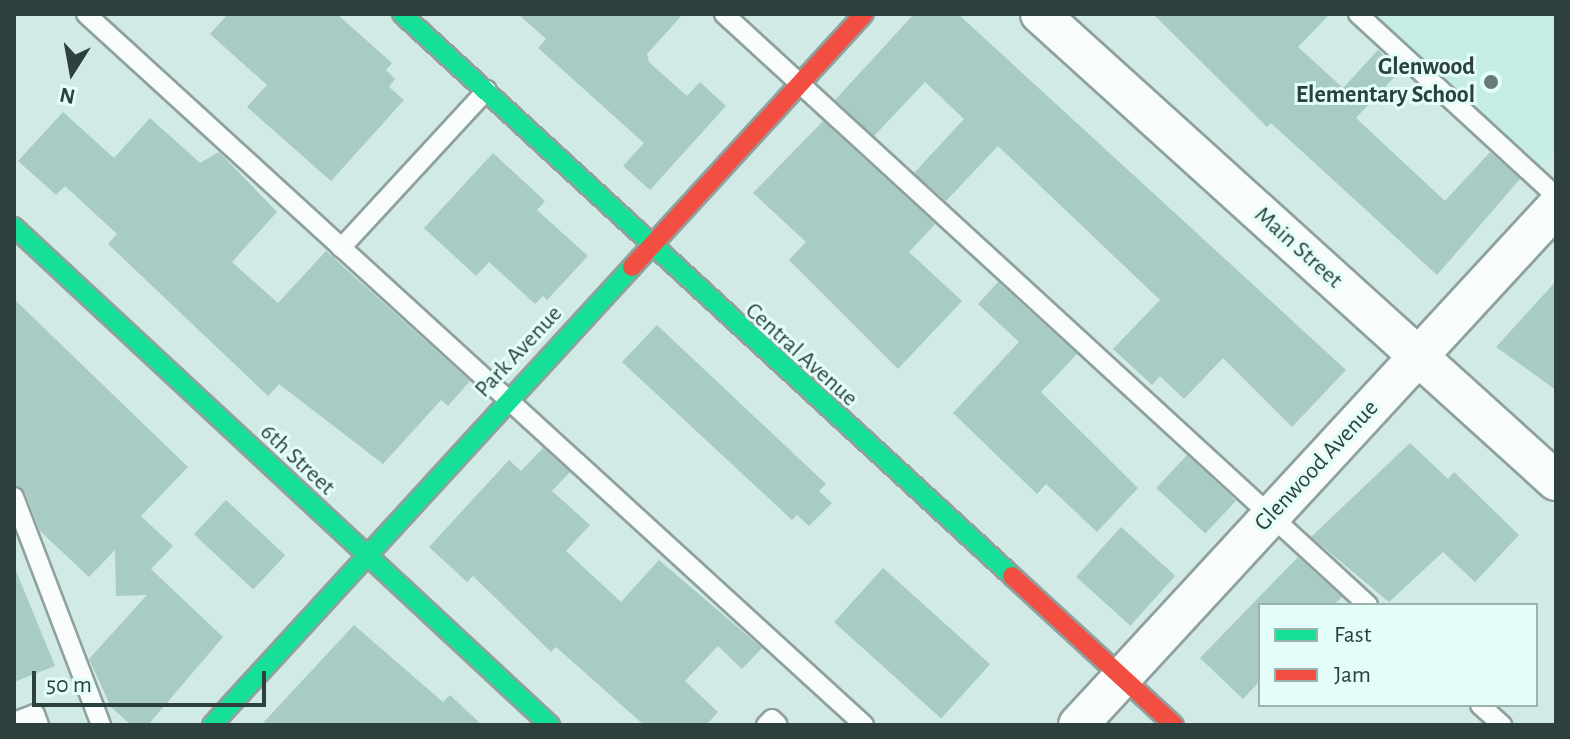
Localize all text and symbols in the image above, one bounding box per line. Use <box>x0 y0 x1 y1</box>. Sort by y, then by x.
north arrow <box>32 32 112 112</box>
place label: Glenwood Elementary School <box>1296 54 1475 110</box>
marker: Glenwood Elementary School <box>1482 73 1500 91</box>
text: N <box>58 83 77 108</box>
street label: Main Street <box>1248 201 1348 295</box>
street label: Central Avenue <box>739 297 863 413</box>
street label: Park Avenue <box>469 300 569 404</box>
street label: Glenwood Avenue <box>1249 394 1385 538</box>
street label: 6th Street <box>254 418 340 502</box>
legend <box>1258 603 1538 707</box>
text: Fast <box>1334 623 1371 647</box>
scale bar <box>36 655 270 705</box>
text: Jam <box>1334 663 1371 687</box>
text: 50 m <box>46 673 92 697</box>

